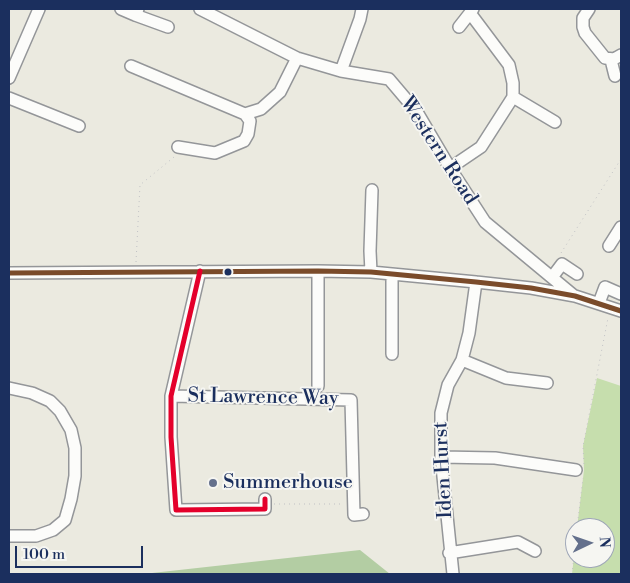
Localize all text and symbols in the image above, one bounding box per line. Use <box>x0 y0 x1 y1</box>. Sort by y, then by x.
street label: Western Road <box>394 92 482 210</box>
unlabelled marker <box>223 267 233 277</box>
street label: St Lawrence Way <box>187 385 339 411</box>
street label: Iden Hurst <box>429 421 459 519</box>
place label: Summerhouse <box>223 471 353 495</box>
marker: Summerhouse <box>207 477 219 489</box>
north arrow <box>565 518 615 568</box>
scale bar <box>18 536 145 568</box>
text: N <box>595 536 613 548</box>
text: 100 m <box>23 545 65 564</box>

